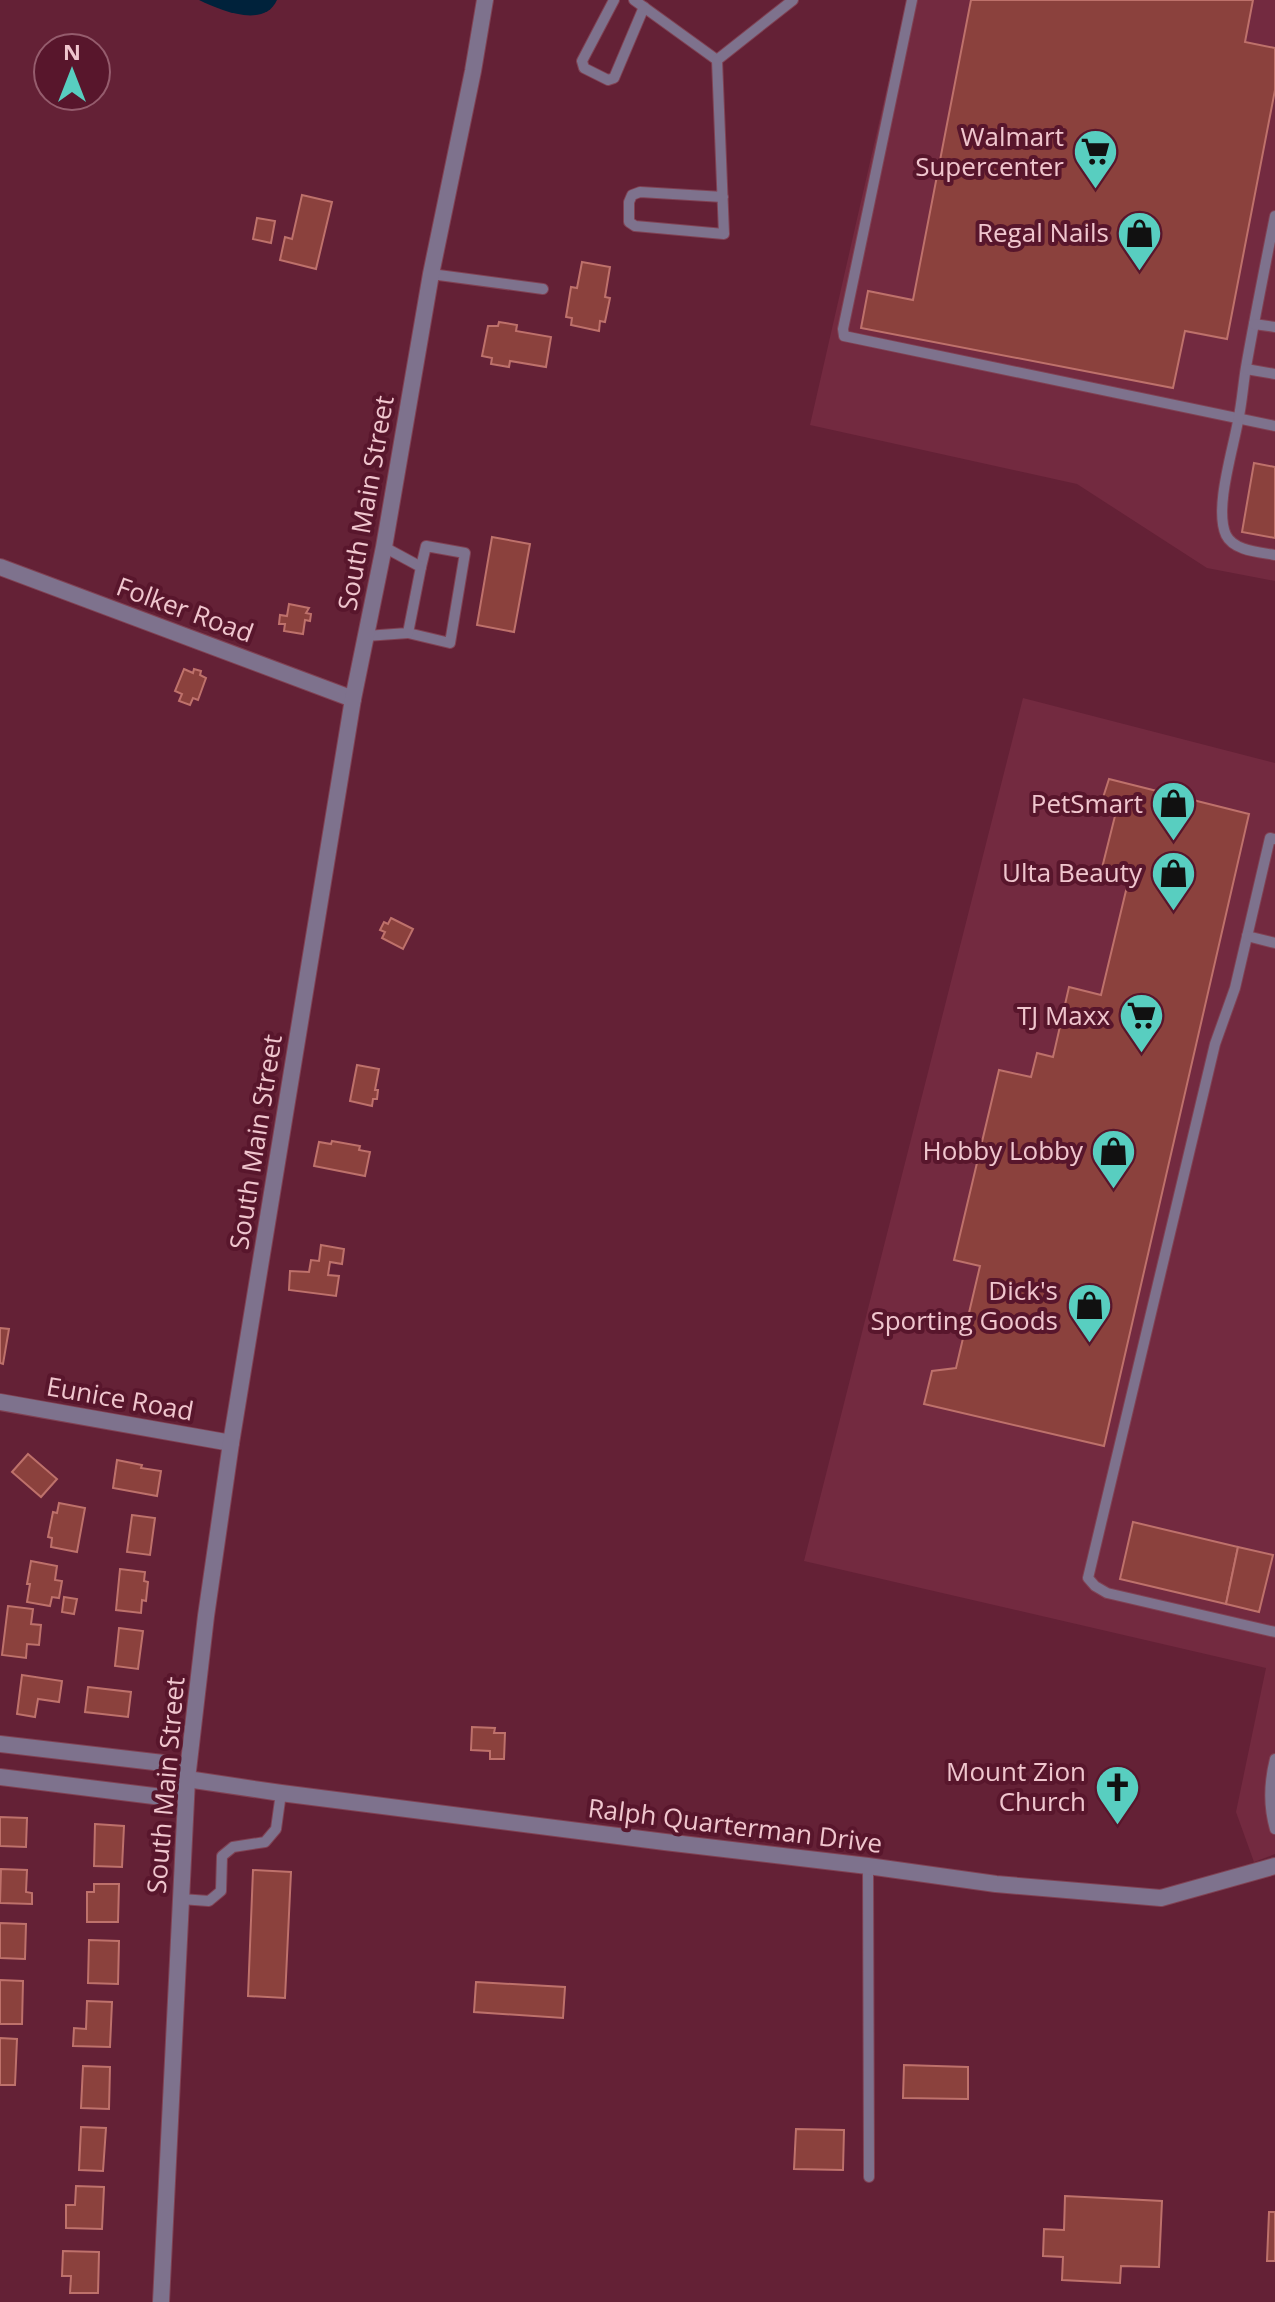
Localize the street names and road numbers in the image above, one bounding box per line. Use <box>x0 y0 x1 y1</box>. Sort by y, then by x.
street label: South Main Street <box>328 393 402 613</box>
street label: Folker Road <box>112 568 259 650</box>
street label: South Main Street <box>220 1032 290 1252</box>
street label: Eunice Road <box>44 1367 197 1429</box>
street label: South Main Street <box>138 1675 192 1895</box>
street label: Ralph Quarterman Drive <box>586 1789 884 1861</box>

